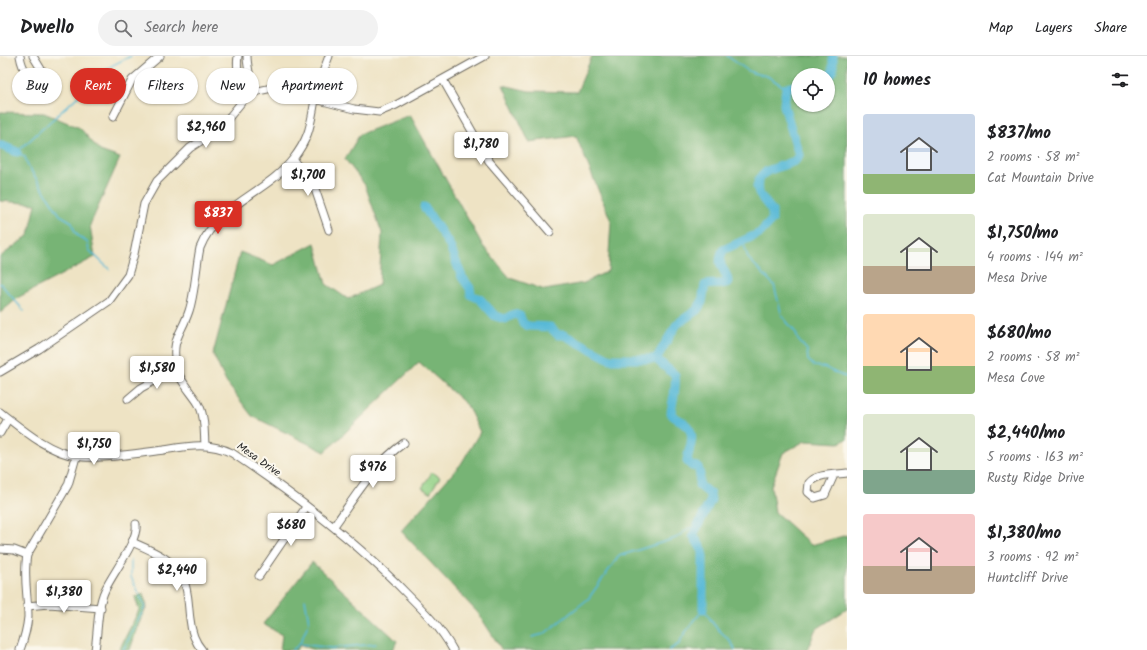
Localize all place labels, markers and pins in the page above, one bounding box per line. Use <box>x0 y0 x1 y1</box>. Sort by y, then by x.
pin: $2,960 <box>173 115 239 149</box>
pin: $1,780 <box>448 132 514 166</box>
pin: $1,700 <box>275 163 341 197</box>
pin: $837 <box>194 201 242 235</box>
pin: $1,580 <box>124 356 190 390</box>
pin: $1,750 <box>61 432 127 466</box>
pin: $976 <box>349 455 397 489</box>
pin: $680 <box>267 513 315 547</box>
pin: $2,440 <box>144 558 210 592</box>
pin: $1,380 <box>31 580 97 614</box>

